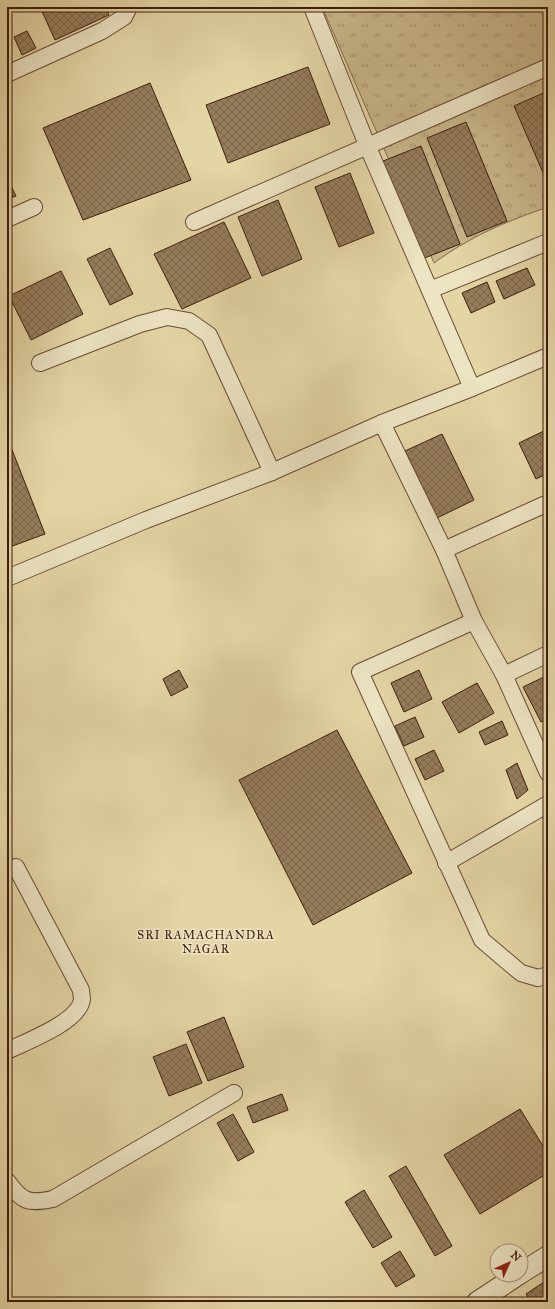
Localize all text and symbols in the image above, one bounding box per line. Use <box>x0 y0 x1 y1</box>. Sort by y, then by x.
district label: SRI RAMACHANDRA NAGAR <box>137 928 275 956</box>
north arrow <box>489 1243 529 1283</box>
text: N <box>508 1248 524 1265</box>

